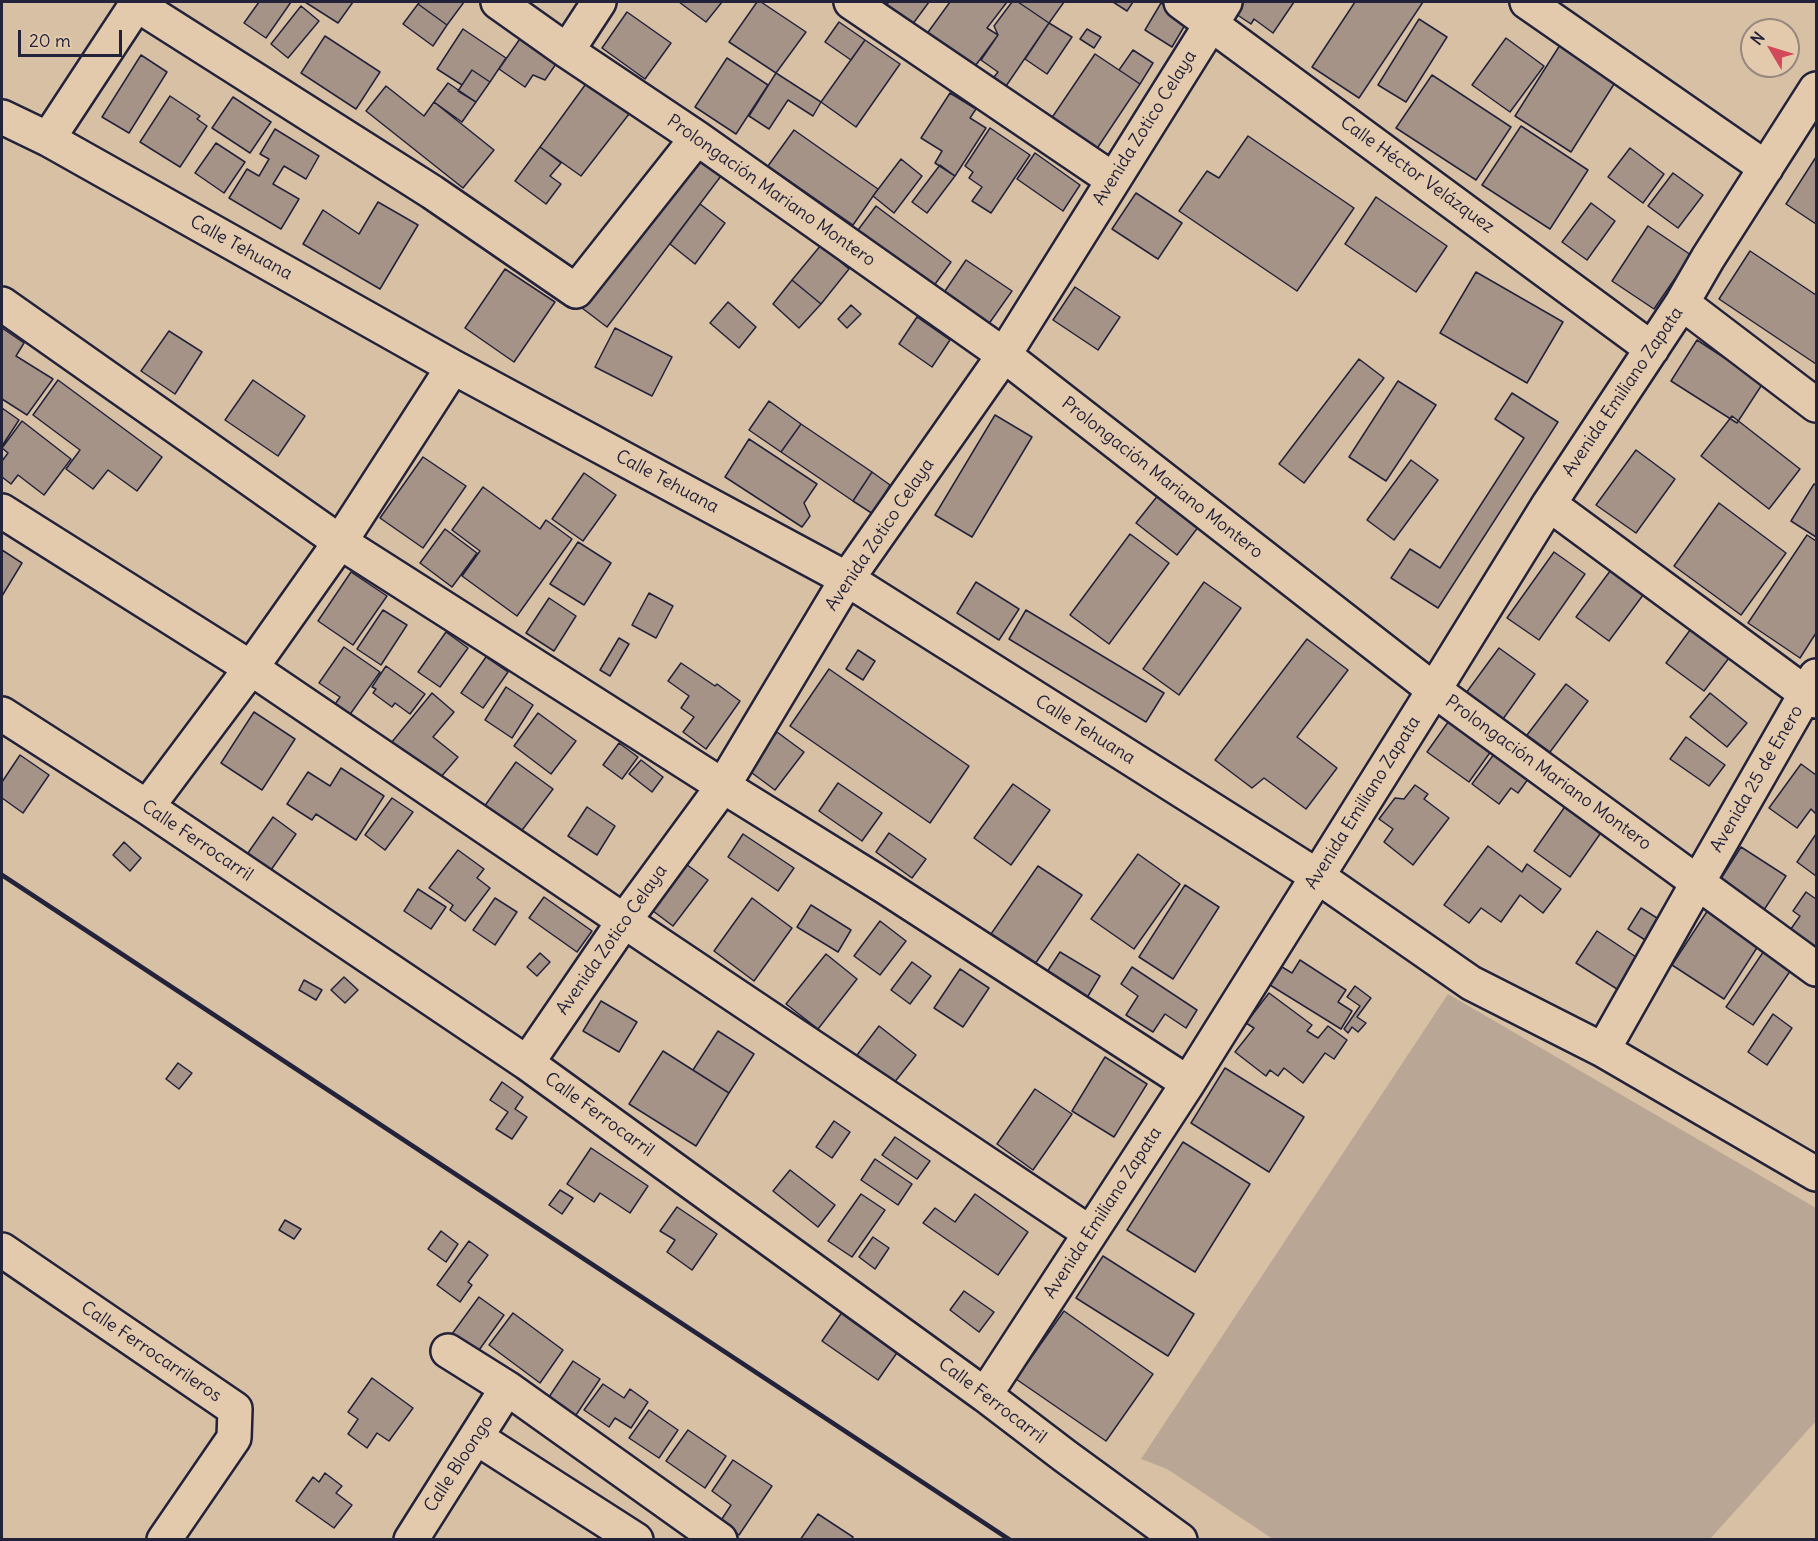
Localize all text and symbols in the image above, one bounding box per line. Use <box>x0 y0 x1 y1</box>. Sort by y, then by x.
scale bar <box>21 18 124 56</box>
north arrow <box>1740 18 1800 78</box>
text: N <box>1746 28 1769 49</box>
text: 20 m <box>29 29 71 52</box>
street label: Avenida Zotico Celaya <box>1089 47 1201 209</box>
street label: Prolongación Mariano Montero <box>662 110 880 272</box>
street label: Calle Héctor Velázquez <box>1336 112 1498 238</box>
street label: Calle Tehuana <box>186 211 296 285</box>
street label: Avenida Emiliano Zapata <box>1558 303 1688 481</box>
street label: Prolongación Mariano Montero <box>1057 393 1267 563</box>
street label: Calle Tehuana <box>612 446 722 518</box>
street label: Avenida Zotico Celaya <box>821 455 939 615</box>
street label: Calle Tehuana <box>1031 691 1139 769</box>
street label: Prolongación Mariano Montero <box>1441 691 1655 855</box>
street label: Avenida 25 de Enero <box>1706 702 1808 856</box>
street label: Avenida Emiliano Zapata <box>1301 712 1425 894</box>
street label: Calle Ferrocarril <box>137 796 257 886</box>
street label: Avenida Zotico Celaya <box>552 861 672 1019</box>
street label: Calle Ferrocarril <box>540 1068 658 1162</box>
street label: Avenida Emiliano Zapata <box>1039 1123 1167 1303</box>
street label: Calle Ferrocarrileros <box>77 1297 225 1407</box>
street label: Calle Ferrocarril <box>934 1353 1050 1449</box>
street label: Calle Bloongo <box>420 1412 498 1516</box>

